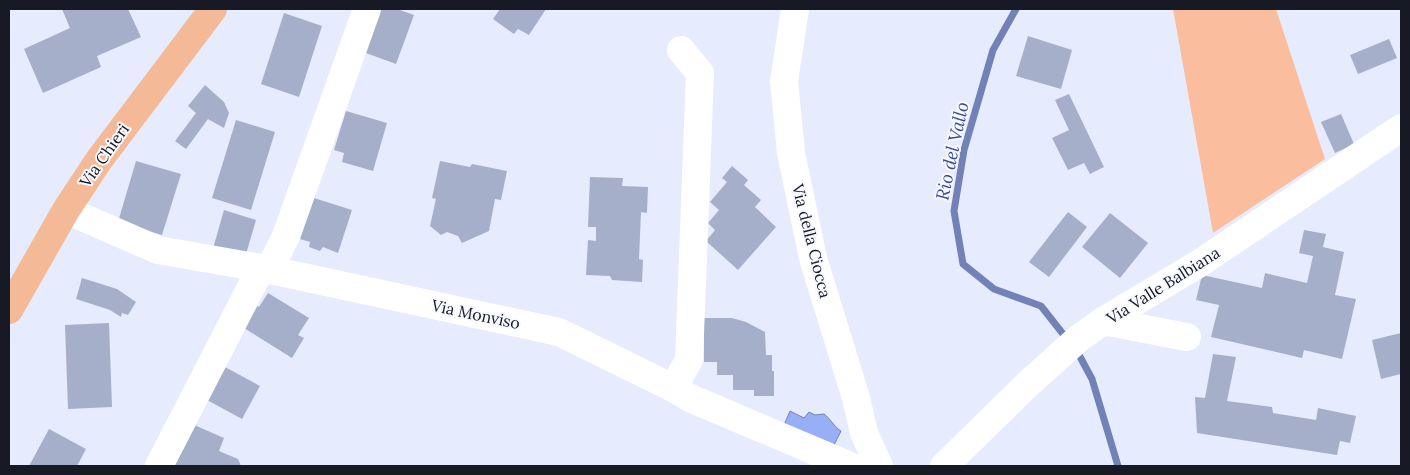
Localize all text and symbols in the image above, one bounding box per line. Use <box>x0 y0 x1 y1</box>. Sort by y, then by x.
water label: Rio del Vallo <box>930 100 974 202</box>
street label: Via Chieri <box>74 120 133 191</box>
street label: Via della Ciocca <box>788 181 836 300</box>
street label: Via Valle Balbiana <box>1102 242 1223 328</box>
street label: Via Monviso <box>429 295 522 333</box>

